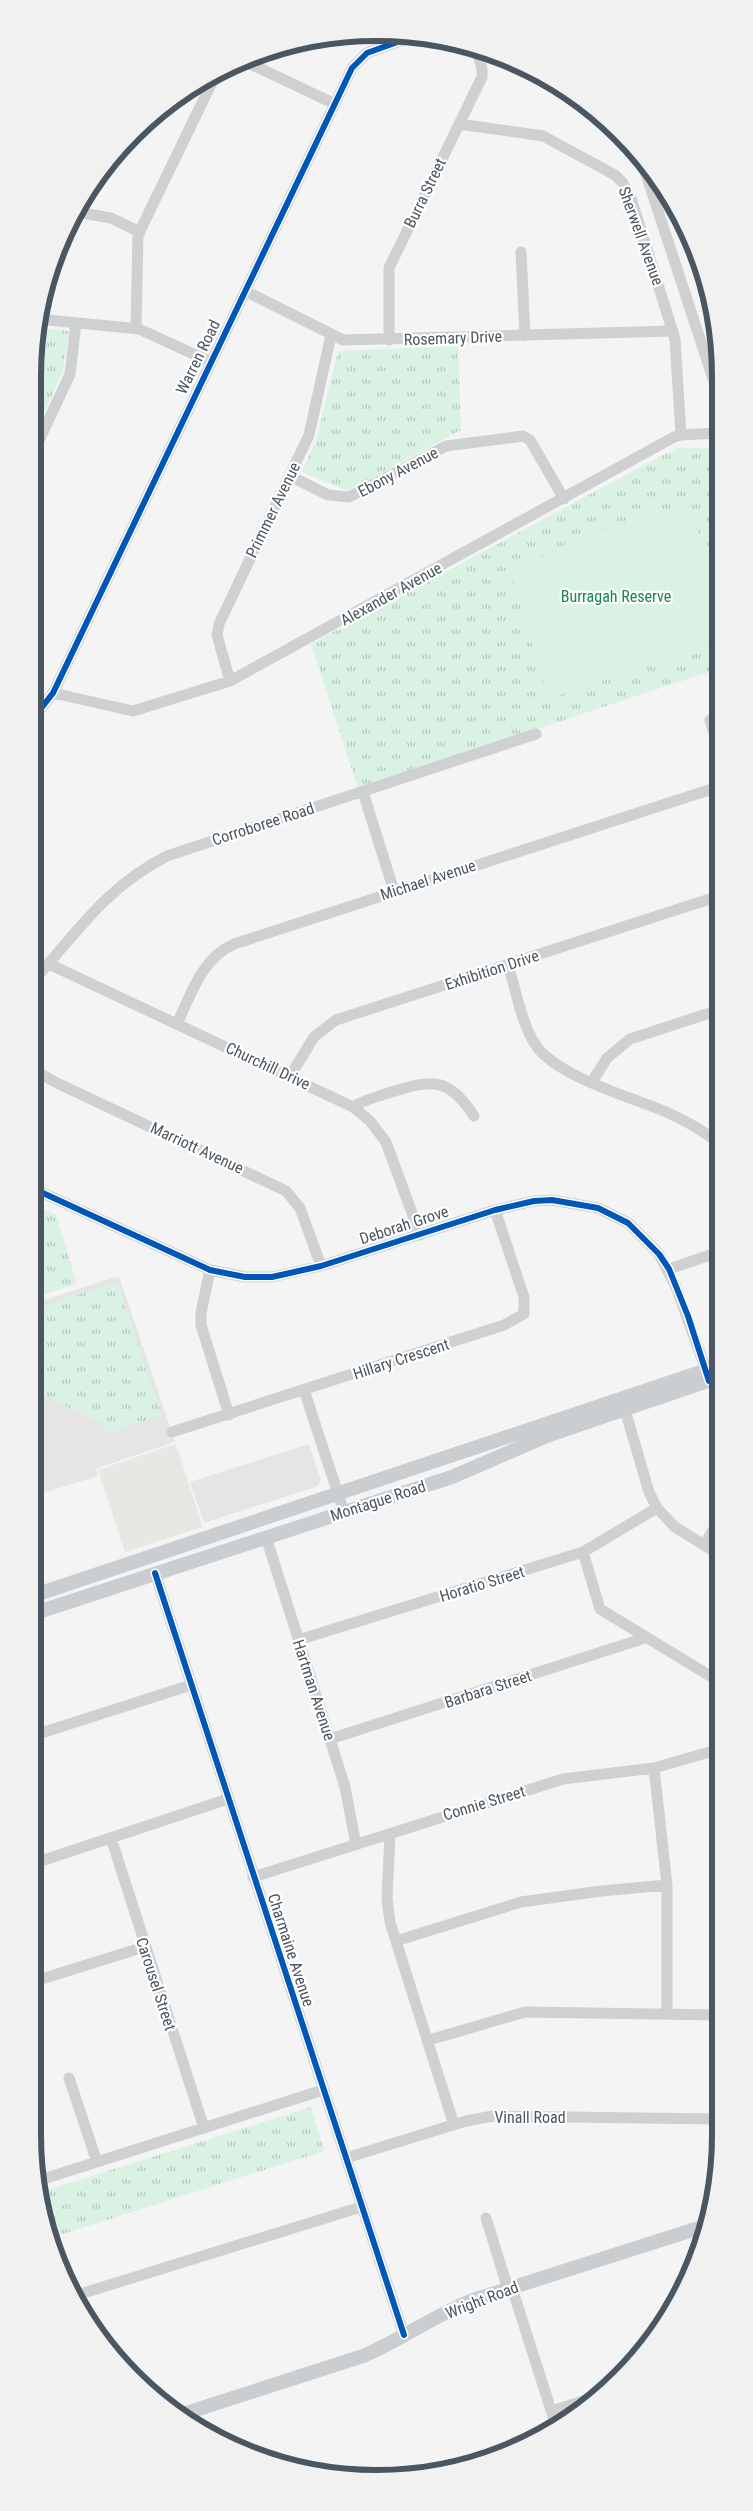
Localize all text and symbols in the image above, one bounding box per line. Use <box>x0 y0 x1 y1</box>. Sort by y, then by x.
street label: Burra Street <box>400 155 450 231</box>
street label: Sherwell Avenue <box>614 184 668 288</box>
street label: Warren Road <box>172 317 224 397</box>
street label: Rosemary Drive <box>404 327 502 349</box>
street label: Ebony Avenue <box>355 443 441 501</box>
street label: Primmer Avenue <box>242 459 304 561</box>
street label: Alexander Avenue <box>337 558 445 630</box>
park label: Burragah Reserve <box>561 587 671 606</box>
street label: Corroboree Road <box>210 799 316 849</box>
street label: Michael Avenue <box>378 856 478 904</box>
street label: Exhibition Drive <box>443 946 541 994</box>
street label: Churchill Drive <box>223 1038 313 1094</box>
street label: Marriott Avenue <box>147 1118 247 1178</box>
street label: Deborah Grove <box>357 1202 451 1248</box>
street label: Hillary Crescent <box>351 1334 452 1383</box>
street label: Montague Road <box>328 1477 428 1525</box>
street label: Horatio Street <box>437 1562 527 1606</box>
street label: Hartman Avenue <box>289 1637 339 1743</box>
street label: Barbara Street <box>442 1666 534 1712</box>
street label: Connie Street <box>441 1781 528 1825</box>
street label: Charmaine Avenue <box>264 1891 318 2009</box>
street label: Carousel Street <box>132 1935 180 2033</box>
street label: Vinall Road <box>494 2108 566 2127</box>
street label: Wright Road <box>443 2277 521 2323</box>

